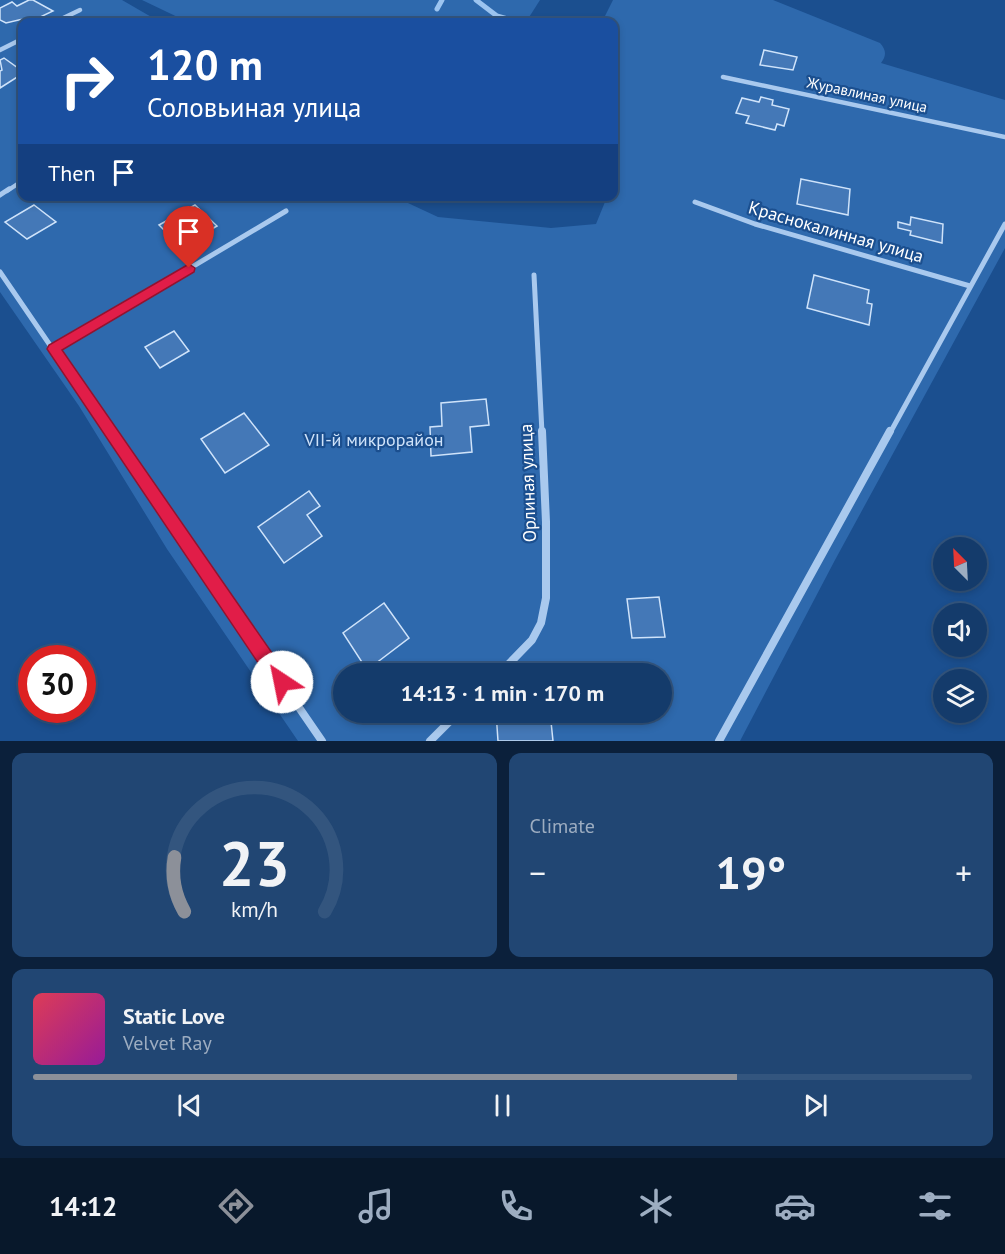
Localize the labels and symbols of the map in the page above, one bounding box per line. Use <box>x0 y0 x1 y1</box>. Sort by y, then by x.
street label: Журавлиная улица <box>804 72 929 117</box>
street label: Краснокалинная улица <box>746 196 926 268</box>
pin <box>163 206 214 268</box>
street label: Орлиная улица <box>514 423 541 543</box>
park label: VII-й микрорайон <box>303 428 444 451</box>
north arrow <box>933 537 987 591</box>
speed limit sign: 30 <box>18 645 96 723</box>
position arrow <box>250 650 314 714</box>

